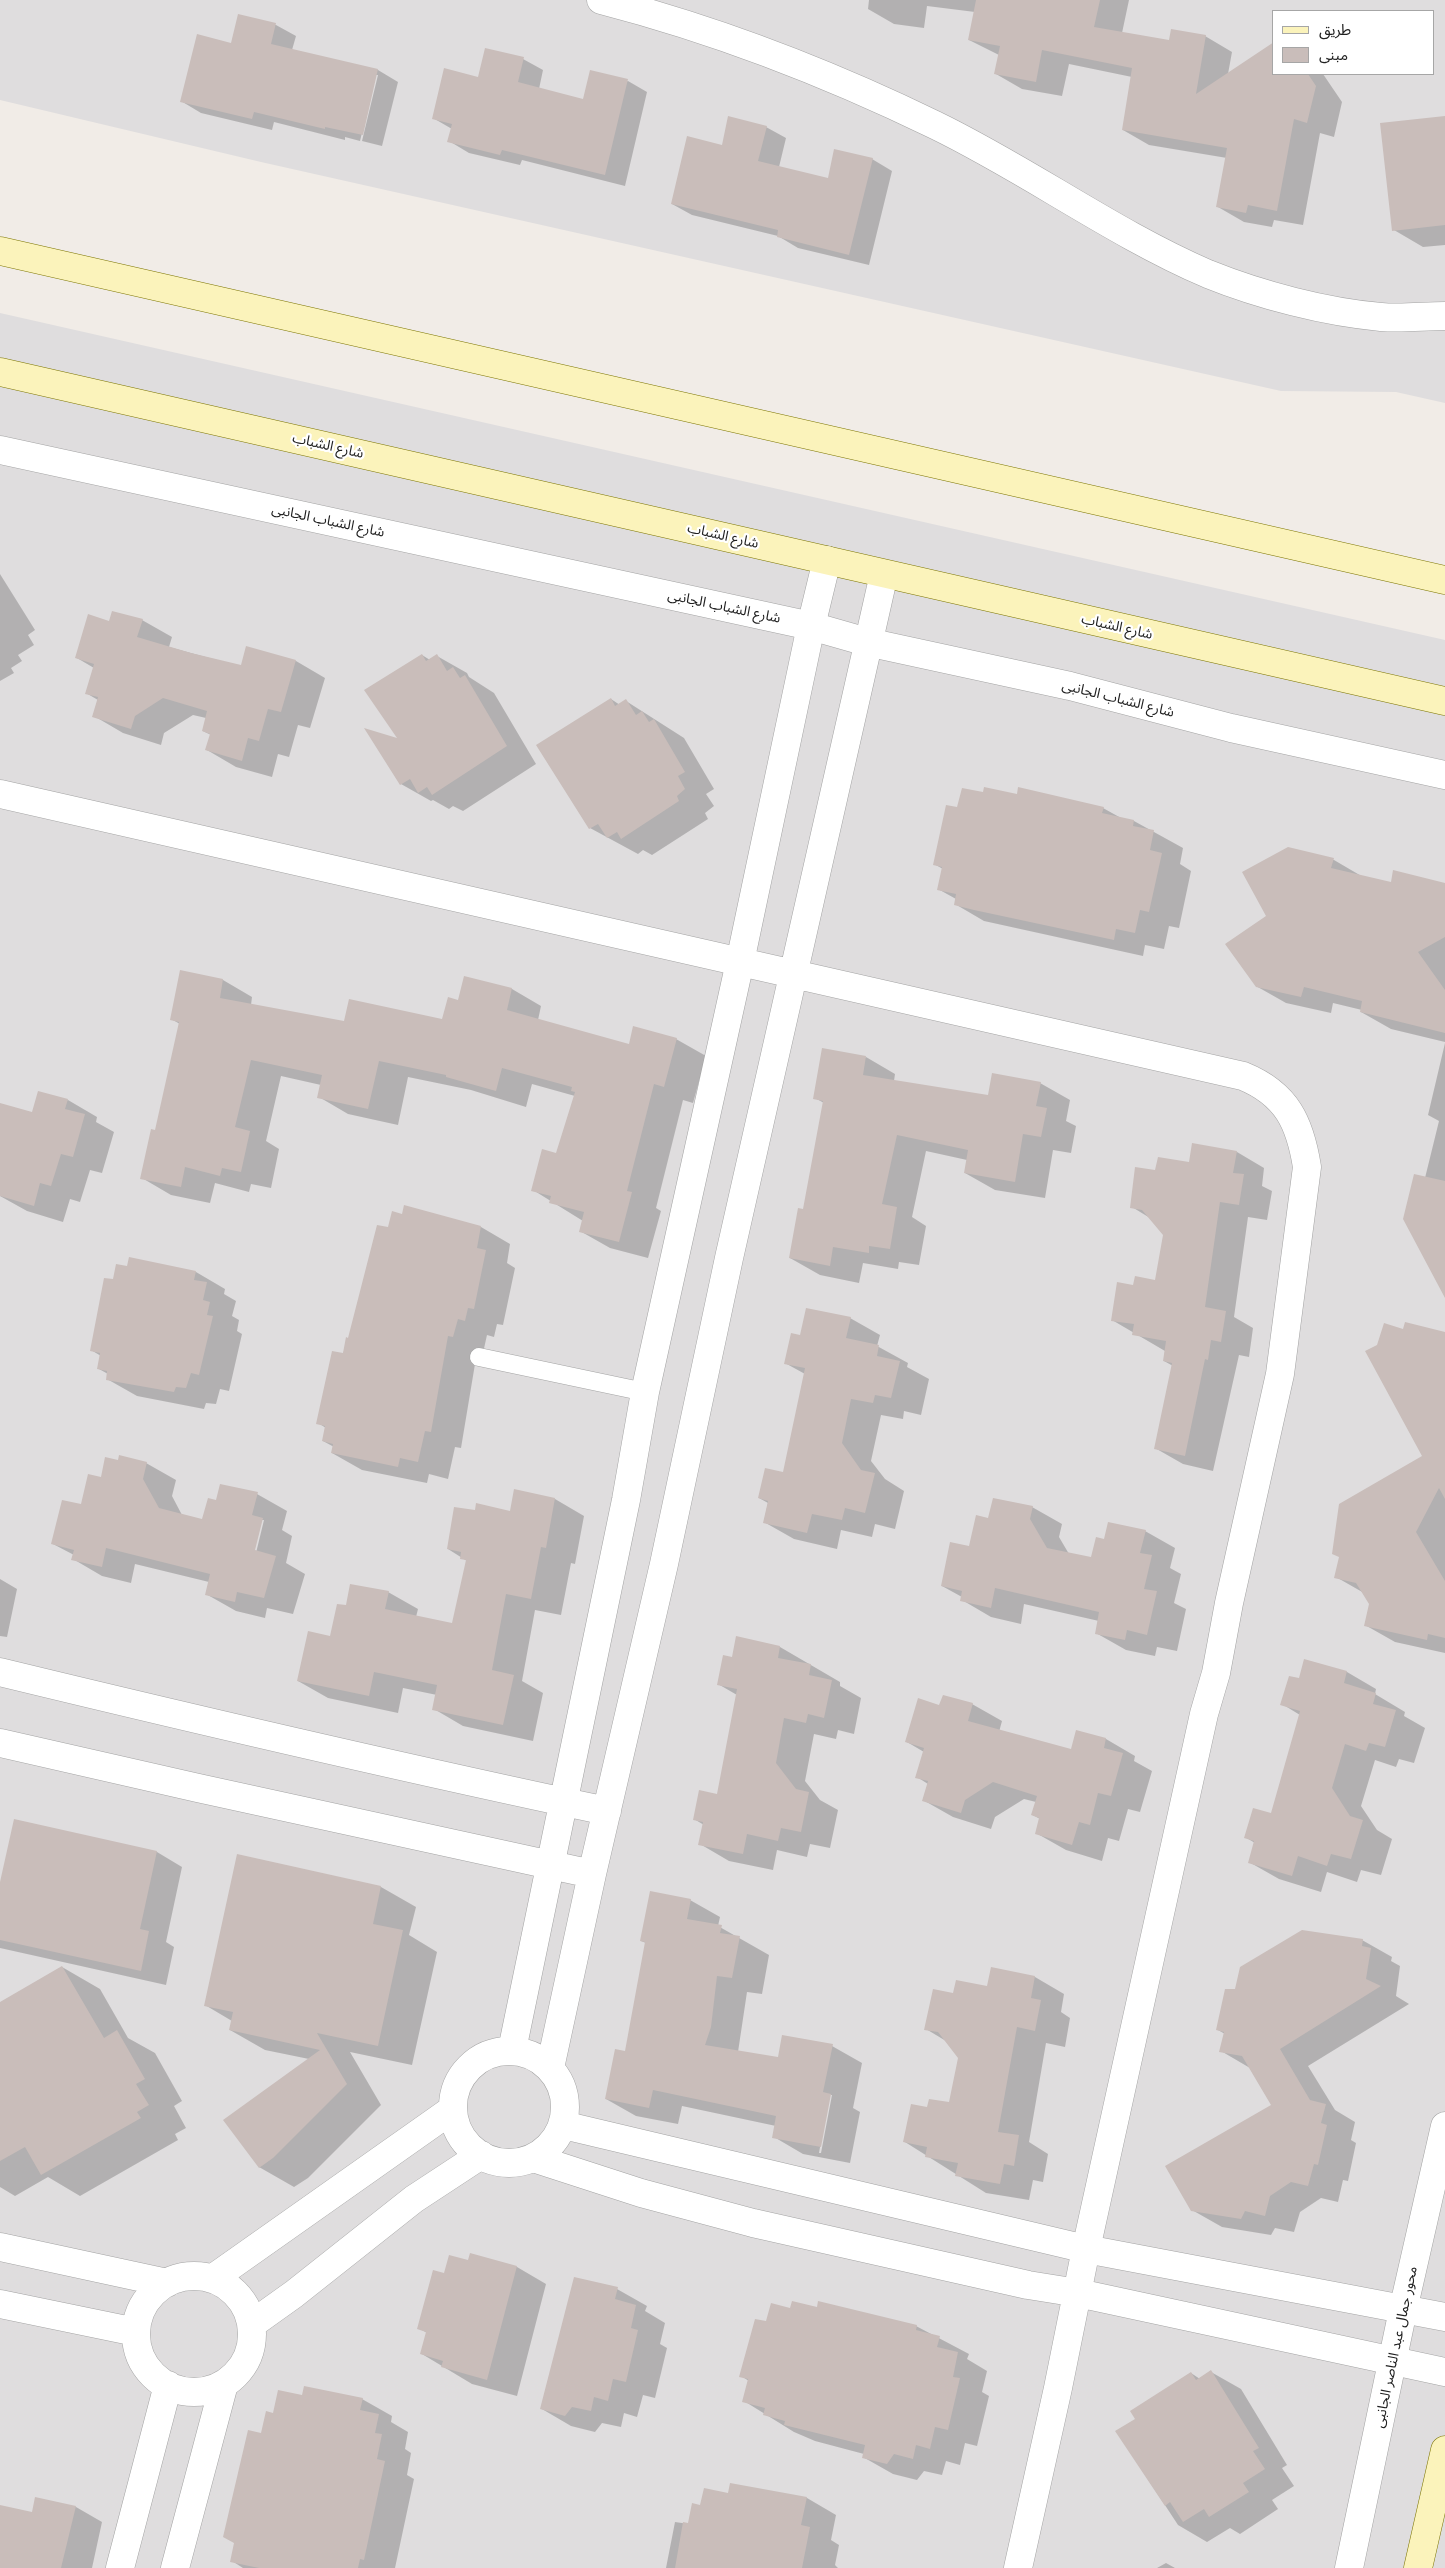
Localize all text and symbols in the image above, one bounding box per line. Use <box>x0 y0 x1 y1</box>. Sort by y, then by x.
legend <box>1272 10 1435 75</box>
text: طريق <box>1319 19 1351 39</box>
text: مبنى <box>1319 44 1348 64</box>
street label: شارع الشباب <box>291 430 365 462</box>
street label: شارع الشباب الجانبى <box>270 501 386 541</box>
street label: شارع الشباب <box>686 520 760 552</box>
street label: شارع الشباب الجانبى <box>666 587 782 627</box>
street label: شارع الشباب <box>1080 611 1154 643</box>
street label: شارع الشباب الجانبى <box>1060 677 1176 721</box>
street label: محور جمال عبد الناصر الجانبى <box>1371 2265 1421 2429</box>

